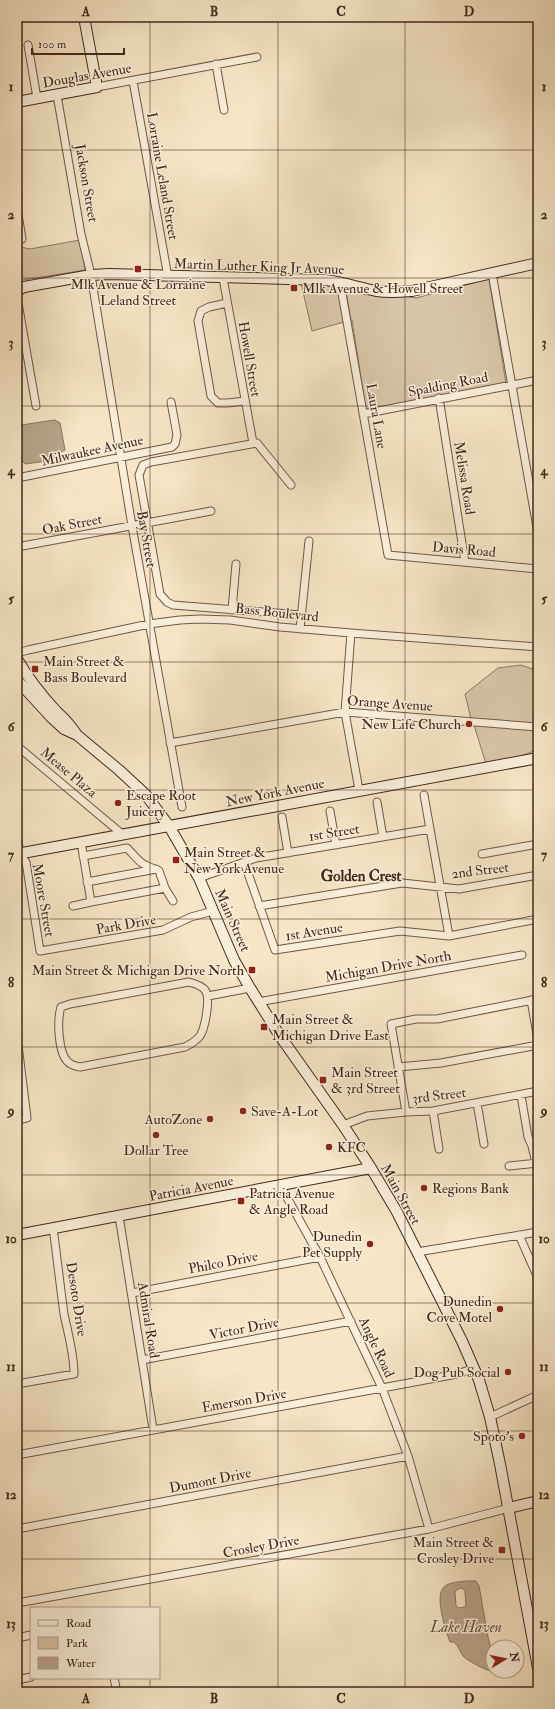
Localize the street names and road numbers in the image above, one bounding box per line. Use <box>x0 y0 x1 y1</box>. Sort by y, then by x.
street label: Douglas Avenue <box>41 59 133 92</box>
street label: Lorraine Leland Street <box>143 111 182 242</box>
street label: Jackson Street <box>71 142 102 224</box>
street label: Martin Luther King Jr Avenue <box>173 255 345 278</box>
street label: Howell Street <box>235 320 265 399</box>
street label: Spalding Road <box>407 368 490 402</box>
street label: Laura Lane <box>362 382 391 450</box>
street label: Milwaukee Avenue <box>39 431 145 470</box>
street label: Melissa Road <box>450 440 479 516</box>
street label: Bay Street <box>132 509 160 570</box>
street label: Oak Street <box>41 510 104 539</box>
street label: Davis Road <box>431 538 497 561</box>
street label: Bass Boulevard <box>234 600 320 625</box>
street label: Orange Avenue <box>347 692 434 715</box>
street label: Mease Plaza <box>37 744 101 801</box>
street label: New York Avenue <box>224 775 326 810</box>
street label: 1st Street <box>308 820 361 845</box>
street label: 2nd Street <box>450 858 510 882</box>
street label: Moore Street <box>29 862 58 939</box>
street label: Main Street <box>211 886 254 955</box>
street label: Park Drive <box>95 911 157 938</box>
street label: 1st Avenue <box>284 919 344 944</box>
street label: Michigan Drive North <box>324 947 453 986</box>
street label: 3rd Street <box>411 1084 467 1107</box>
street label: Main Street <box>377 1161 424 1228</box>
street label: Patricia Avenue <box>147 1172 235 1205</box>
street label: Philco Drive <box>187 1247 259 1278</box>
street label: Desoto Drive <box>62 1261 91 1338</box>
street label: Admiral Road <box>134 1280 163 1360</box>
street label: Victor Drive <box>208 1313 281 1344</box>
street label: Angle Road <box>355 1313 398 1380</box>
street label: Emerson Drive <box>200 1385 288 1416</box>
street label: Dumont Drive <box>168 1464 253 1497</box>
street label: Crosley Drive <box>222 1531 301 1563</box>

